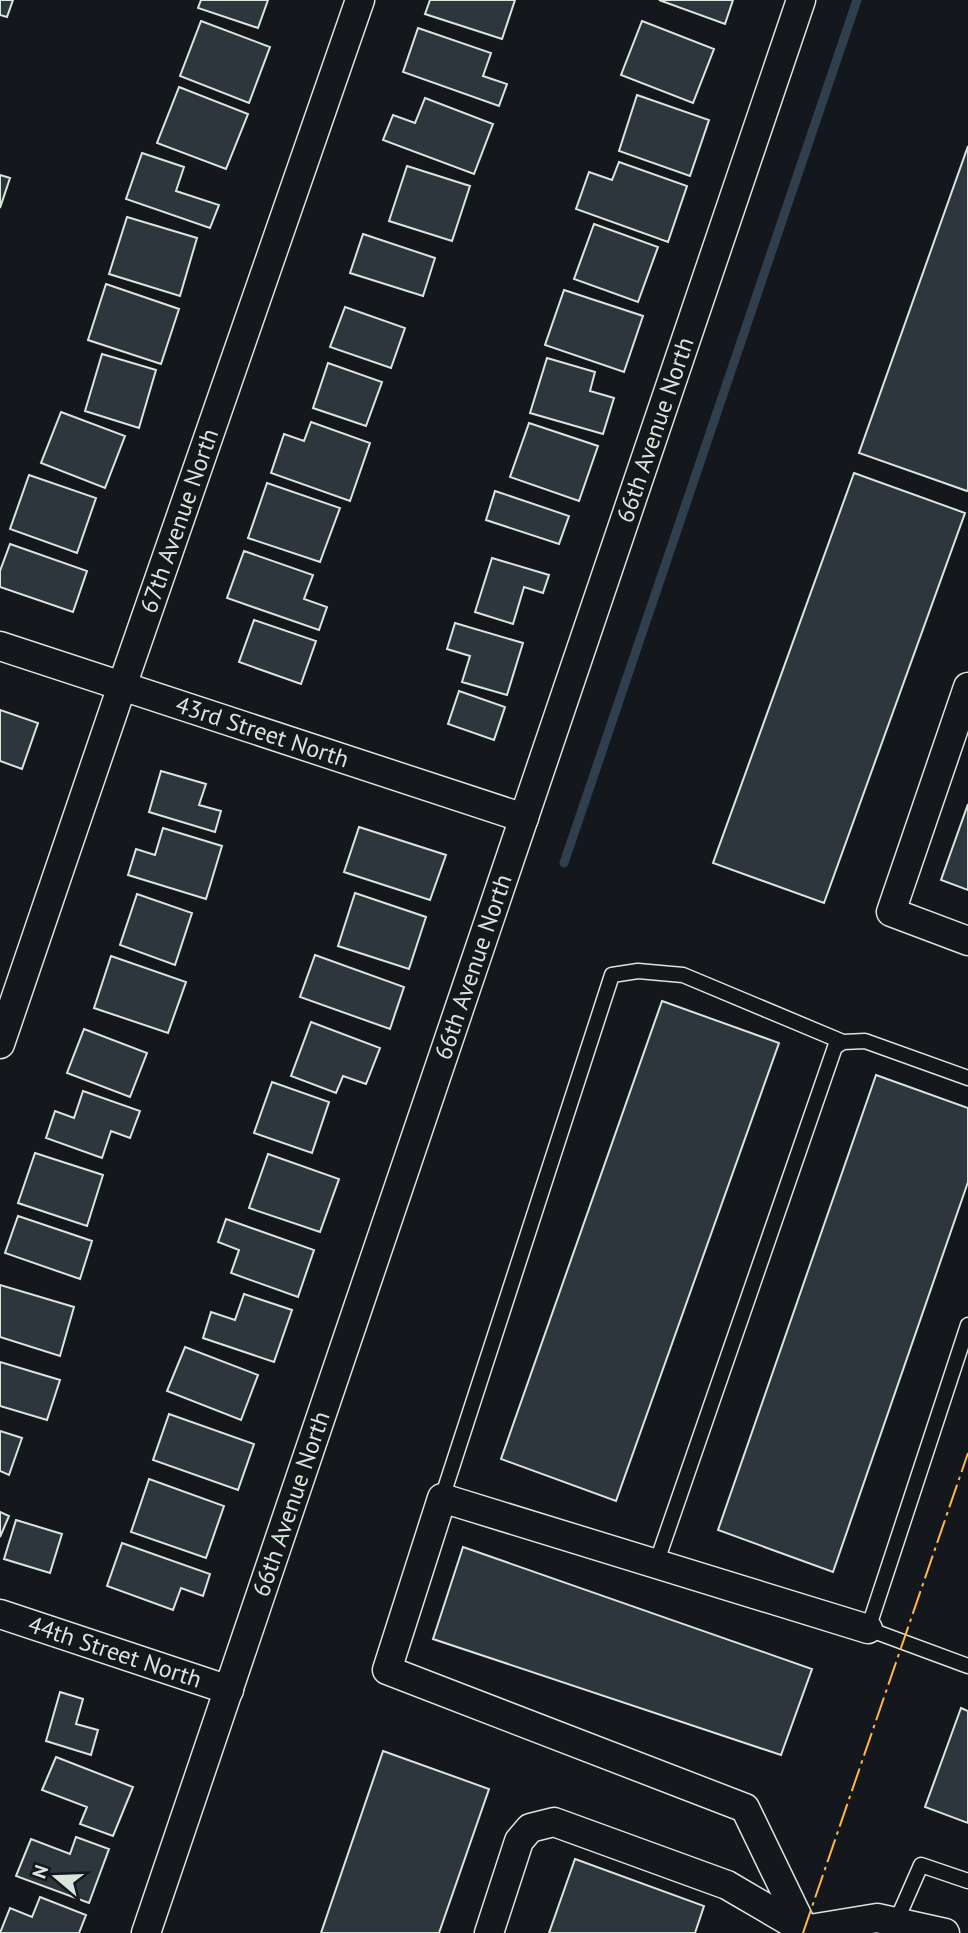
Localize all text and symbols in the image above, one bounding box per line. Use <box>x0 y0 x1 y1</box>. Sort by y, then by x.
street label: 66th Avenue North <box>609 333 701 527</box>
street label: 67th Avenue North <box>133 424 225 617</box>
street label: 43rd Street North <box>172 689 353 775</box>
street label: 66th Avenue North <box>427 870 519 1064</box>
street label: 66th Avenue North <box>245 1407 337 1601</box>
street label: 44th Street North <box>24 1608 206 1695</box>
north arrow <box>21 1842 91 1912</box>
text: N <box>27 1862 53 1881</box>

